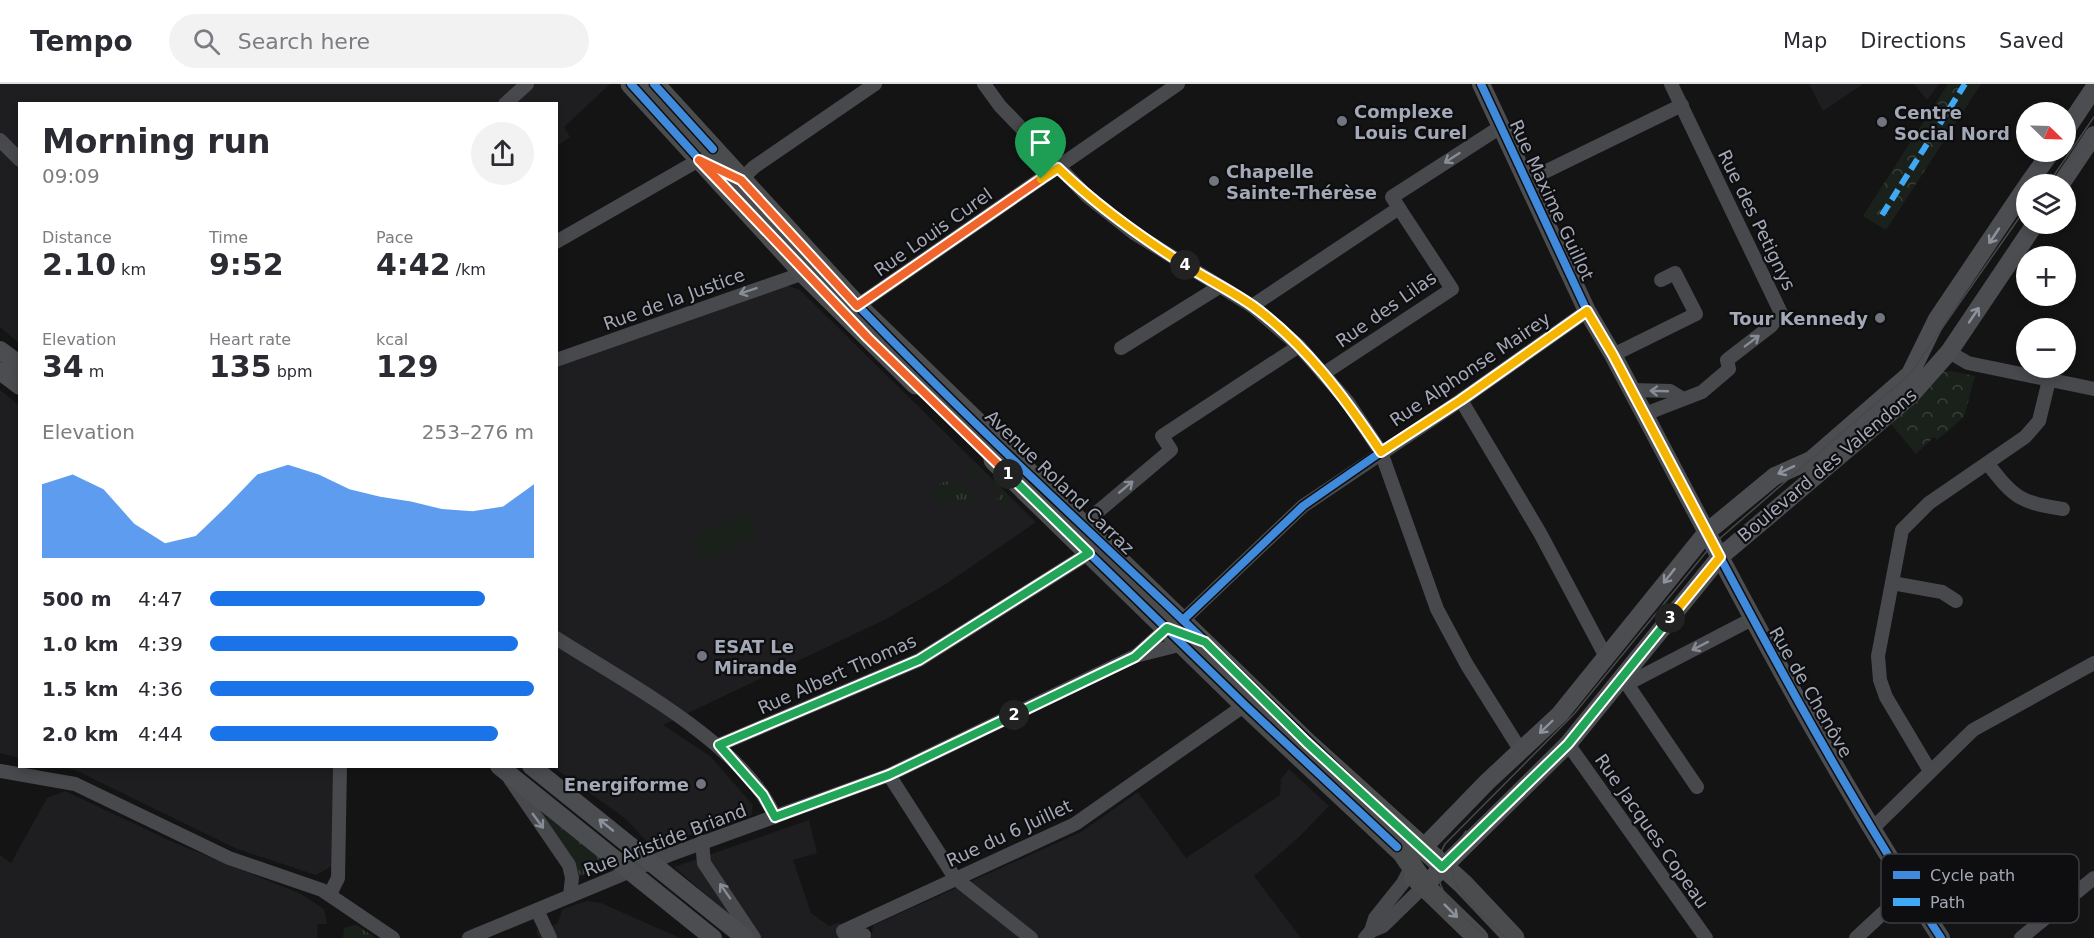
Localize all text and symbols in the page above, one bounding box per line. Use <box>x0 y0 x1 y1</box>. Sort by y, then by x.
search box <box>169 14 589 68</box>
text: Tempo <box>30 25 133 58</box>
icon: search <box>190 25 223 58</box>
text: Search here <box>238 29 370 54</box>
text: Map <box>1783 29 1827 53</box>
text: Directions <box>1860 29 1966 53</box>
text: Saved <box>1999 29 2064 53</box>
place label: Complexe Louis Curel <box>1354 101 1467 143</box>
place label: Centre Social Nord <box>1894 102 2010 144</box>
north arrow <box>2016 102 2076 162</box>
map controls <box>2016 102 2076 378</box>
marker: Complexe Louis Curel <box>1335 114 1349 128</box>
marker: Centre Social Nord <box>1875 115 1889 129</box>
street label: Rue Maxime Guillot <box>1506 116 1598 284</box>
pin <box>1015 117 1066 179</box>
text: Morning run <box>42 122 270 161</box>
button: share <box>471 122 534 185</box>
icon: arrive <box>1024 126 1057 159</box>
street label: Rue des Petignys <box>1714 146 1800 294</box>
one-way arrow <box>1444 151 1461 164</box>
place label: Chapelle Sainte-Thérèse <box>1226 161 1377 203</box>
text: 09:09 <box>42 164 100 188</box>
marker: Chapelle Sainte-Thérèse <box>1207 174 1221 188</box>
button: layers <box>2016 174 2076 234</box>
street label: Rue Louis Curel <box>870 183 996 281</box>
one-way arrow <box>1988 227 2000 244</box>
text: Distance <box>42 228 112 247</box>
text: Time <box>209 228 248 247</box>
text: Pace <box>376 228 413 247</box>
button: + <box>2016 246 2076 306</box>
text: 2.10 <box>42 247 116 282</box>
text: 9:52 <box>209 247 284 282</box>
text: 4:42 <box>376 247 451 282</box>
pin: 4 <box>1170 250 1200 280</box>
text: 4 <box>1179 255 1191 274</box>
text: km <box>116 260 146 279</box>
text: /km <box>451 260 486 279</box>
street label: Rue de la Justice <box>600 264 748 334</box>
street label: Rue des Lilas <box>1332 267 1440 351</box>
one-way arrow <box>739 286 758 297</box>
one-way arrow <box>1967 306 1980 323</box>
street label: Rue Alphonse Mairey <box>1386 307 1554 431</box>
place label: Tour Kennedy <box>1729 308 1868 329</box>
marker: Tour Kennedy <box>1873 311 1887 325</box>
button: − <box>2016 318 2076 378</box>
text: Elevation <box>42 330 116 349</box>
text: Heart rate <box>209 330 291 349</box>
text: kcal <box>376 330 408 349</box>
one-way arrow <box>1744 334 1760 347</box>
text: 34 <box>42 349 84 384</box>
text: 135 <box>209 349 272 384</box>
text: 129 <box>376 349 439 384</box>
text: m <box>84 362 104 381</box>
text: bpm <box>272 362 313 381</box>
street label: Boulevard des Valendons <box>1733 384 1921 546</box>
one-way arrow <box>1649 385 1669 396</box>
street label: Avenue Roland Carraz <box>981 406 1139 558</box>
text: Elevation <box>42 420 135 444</box>
text: 253–276 m <box>422 420 534 444</box>
pin: 1 <box>993 459 1023 489</box>
text: 1 <box>1002 464 1014 483</box>
one-way arrow <box>1777 465 1795 477</box>
one-way arrow <box>1118 481 1134 494</box>
one-way arrow <box>1663 568 1676 584</box>
text: 500 m <box>42 587 112 611</box>
text: 4:47 <box>138 587 183 611</box>
pin: 3 <box>1655 603 1685 633</box>
text: 3 <box>1664 608 1676 627</box>
street label: Rue de Chenôve <box>1765 623 1857 761</box>
street label: Rue Albert Thomas <box>754 630 920 718</box>
text: 1.0 km <box>42 632 119 656</box>
text: 4:39 <box>138 632 183 656</box>
place label: ESAT Le Mirande <box>714 636 797 678</box>
one-way arrow <box>1692 641 1710 652</box>
marker: ESAT Le Mirande <box>695 649 709 663</box>
text: 1.5 km <box>42 677 119 701</box>
text: 4:36 <box>138 677 183 701</box>
pin: 2 <box>999 700 1029 730</box>
text: 2 <box>1008 705 1020 724</box>
one-way arrow <box>1539 720 1554 734</box>
text: 2.0 km <box>42 722 119 746</box>
text: 4:44 <box>138 722 183 746</box>
street label: Rue Jacques Copeau <box>1591 750 1713 912</box>
place label: Energiforme <box>564 774 689 795</box>
marker: Energiforme <box>694 777 708 791</box>
street label: Rue du 6 Juillet <box>943 795 1075 871</box>
street label: Rue Aristide Briand <box>581 799 749 881</box>
one-way arrow <box>531 812 544 828</box>
one-way arrow <box>598 819 614 832</box>
legend <box>1881 854 2079 923</box>
text: Cycle path <box>1930 866 2015 885</box>
one-way arrow <box>719 884 731 900</box>
text: Path <box>1930 893 1965 912</box>
one-way arrow <box>1444 904 1459 919</box>

